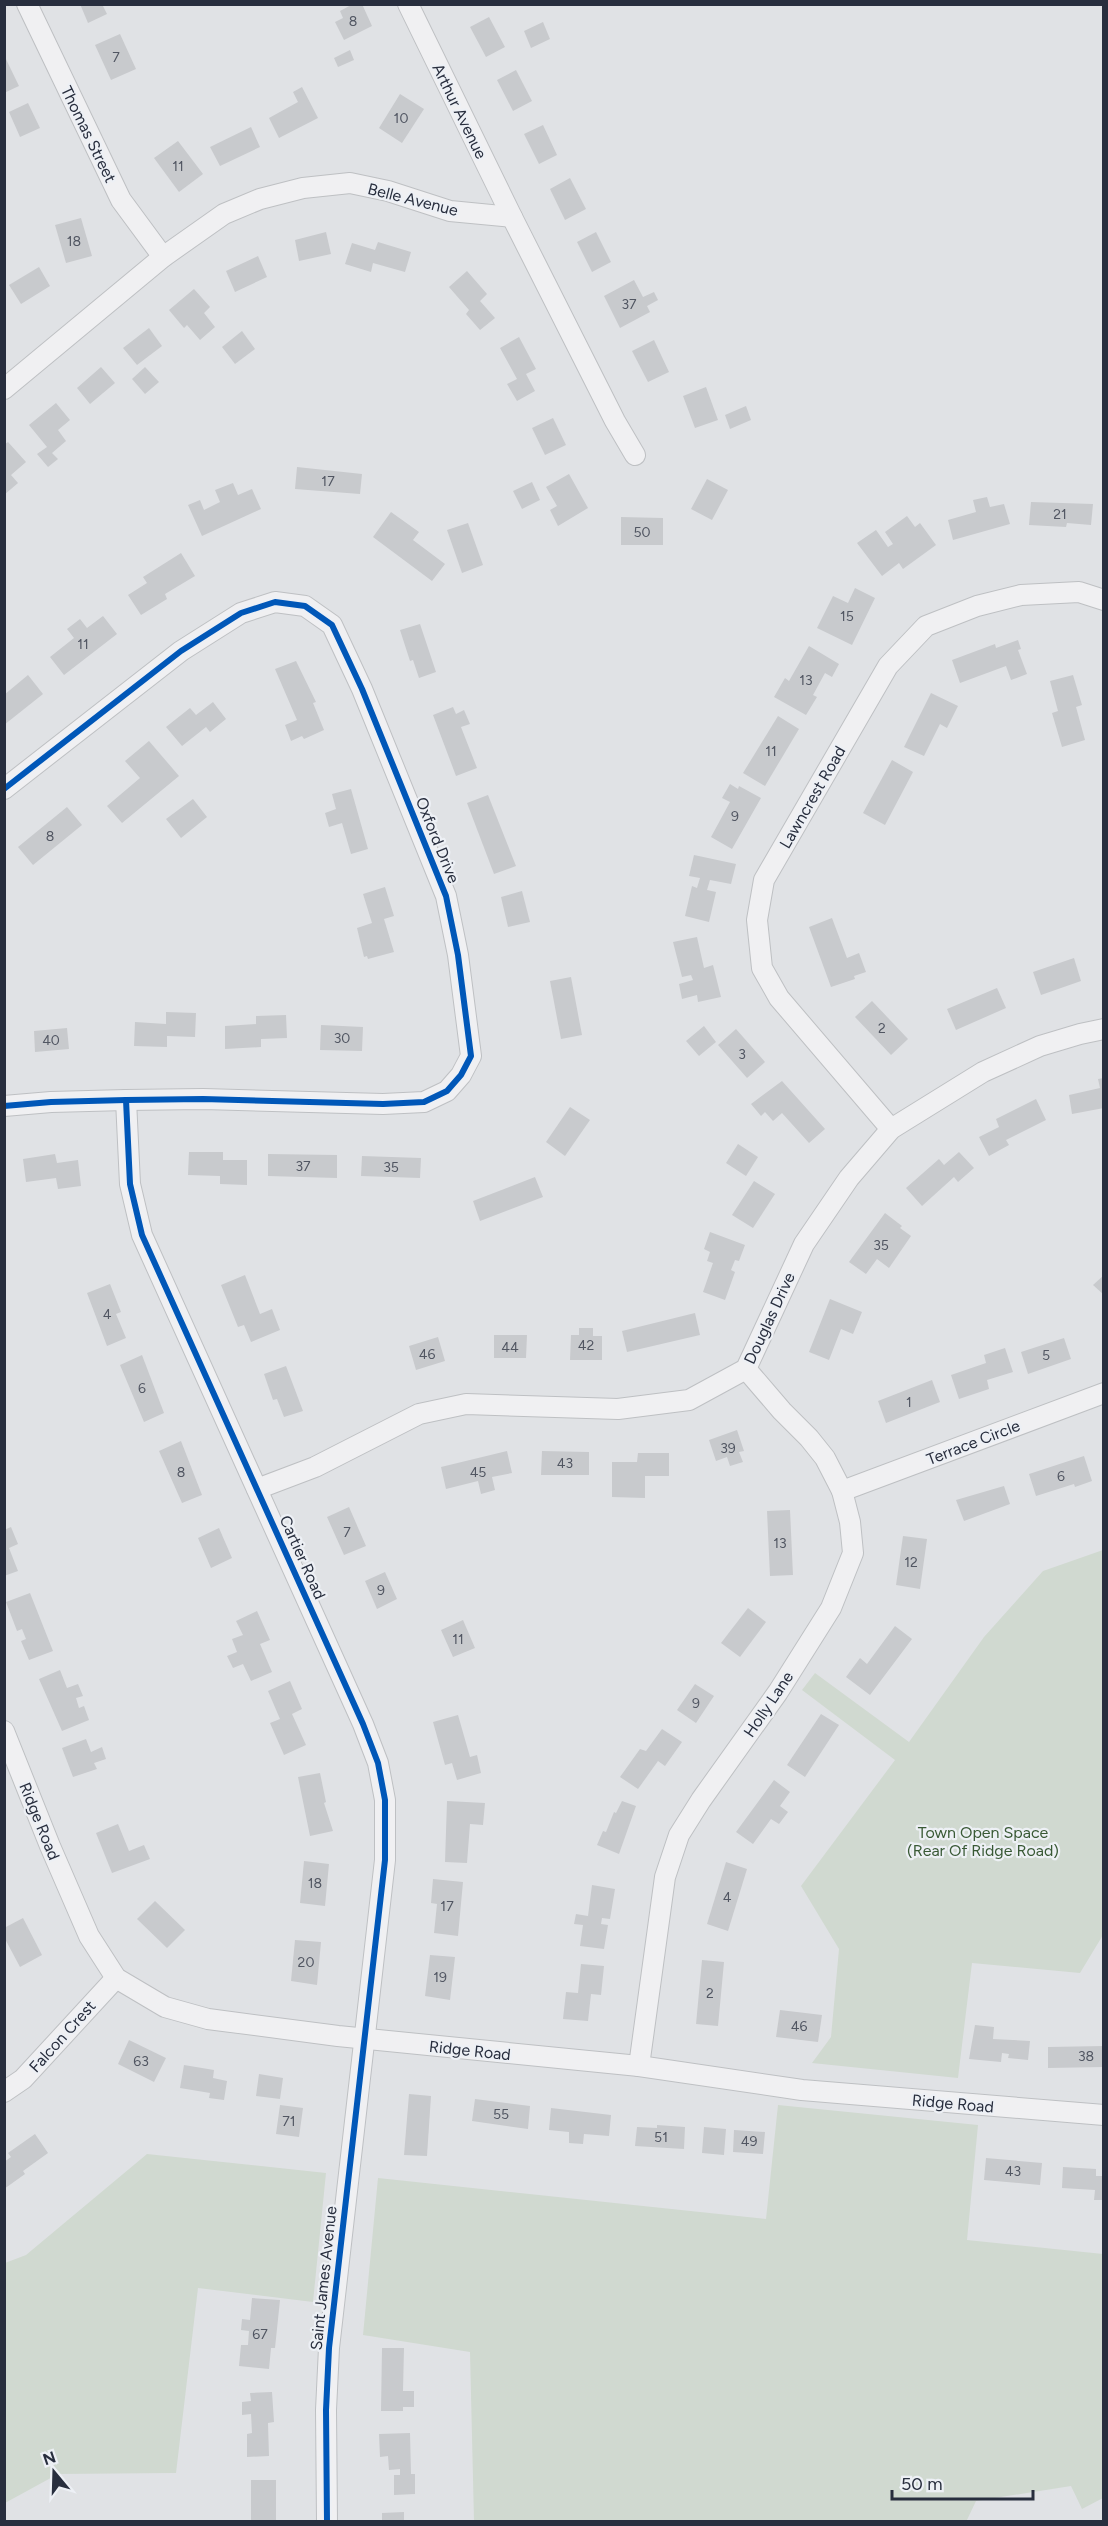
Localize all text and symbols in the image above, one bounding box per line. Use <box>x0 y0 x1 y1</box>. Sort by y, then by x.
house number: 8 <box>349 13 357 30</box>
house number: 7 <box>112 49 120 66</box>
street label: Arthur Avenue <box>428 60 491 162</box>
street label: Thomas Street <box>57 83 120 186</box>
house number: 10 <box>394 110 408 127</box>
house number: 11 <box>172 158 184 175</box>
street label: Belle Avenue <box>366 179 460 220</box>
house number: 18 <box>67 233 81 250</box>
house number: 37 <box>621 296 637 313</box>
house number: 17 <box>321 473 335 490</box>
house number: 21 <box>1053 506 1067 523</box>
house number: 50 <box>633 524 651 541</box>
house number: 15 <box>840 608 854 625</box>
house number: 11 <box>77 636 89 653</box>
house number: 13 <box>799 672 813 689</box>
house number: 11 <box>765 743 777 760</box>
street label: Lawncrest Road <box>775 743 849 852</box>
street label: Oxford Drive <box>412 794 463 886</box>
house number: 9 <box>731 808 739 825</box>
house number: 8 <box>46 828 54 845</box>
house number: 2 <box>878 1020 886 1037</box>
house number: 30 <box>334 1030 350 1047</box>
house number: 40 <box>42 1032 60 1049</box>
house number: 3 <box>738 1046 746 1063</box>
house number: 37 <box>295 1158 311 1175</box>
house number: 35 <box>383 1159 399 1176</box>
house number: 35 <box>873 1237 889 1254</box>
street label: Douglas Drive <box>740 1269 799 1367</box>
house number: 4 <box>103 1306 112 1323</box>
house number: 42 <box>578 1337 594 1354</box>
house number: 44 <box>501 1339 519 1356</box>
house number: 46 <box>419 1346 435 1363</box>
house number: 5 <box>1042 1347 1050 1364</box>
house number: 6 <box>138 1380 146 1397</box>
house number: 1 <box>906 1394 912 1411</box>
street label: Terrace Circle <box>924 1416 1023 1469</box>
house number: 39 <box>720 1440 736 1457</box>
house number: 43 <box>557 1455 573 1472</box>
house number: 8 <box>177 1464 185 1481</box>
house number: 45 <box>470 1464 486 1481</box>
house number: 6 <box>1057 1468 1065 1485</box>
street label: Cartier Road <box>276 1512 329 1602</box>
house number: 7 <box>343 1524 351 1541</box>
house number: 13 <box>773 1535 787 1552</box>
house number: 12 <box>904 1554 918 1571</box>
house number: 9 <box>377 1582 385 1599</box>
house number: 11 <box>452 1631 464 1648</box>
street label: Holly Lane <box>740 1668 797 1741</box>
house number: 9 <box>692 1695 700 1712</box>
street label: Ridge Road <box>15 1780 64 1863</box>
park label: Town Open Space (Rear Of Ridge Road) <box>907 1823 1059 1860</box>
house number: 18 <box>308 1875 322 1892</box>
house number: 4 <box>723 1889 732 1906</box>
house number: 17 <box>440 1898 454 1915</box>
house number: 20 <box>298 1954 314 1971</box>
house number: 19 <box>433 1969 447 1986</box>
house number: 2 <box>706 1985 714 2002</box>
street label: Falcon Crest <box>25 1996 100 2076</box>
house number: 46 <box>791 2018 807 2035</box>
street label: Ridge Road <box>428 2037 512 2064</box>
house number: 38 <box>1078 2048 1094 2065</box>
house number: 63 <box>133 2053 149 2070</box>
street label: Ridge Road <box>911 2090 995 2117</box>
house number: 55 <box>493 2106 509 2123</box>
house number: 71 <box>282 2113 296 2130</box>
house number: 51 <box>654 2129 668 2146</box>
house number: 49 <box>741 2133 757 2150</box>
house number: 43 <box>1005 2163 1021 2180</box>
street label: Saint James Avenue <box>306 2205 341 2351</box>
house number: 67 <box>252 2326 268 2343</box>
north arrow <box>24 2442 84 2502</box>
text: N <box>40 2447 58 2469</box>
scale bar <box>892 2463 1033 2501</box>
text: 50 m <box>901 2473 943 2495</box>

